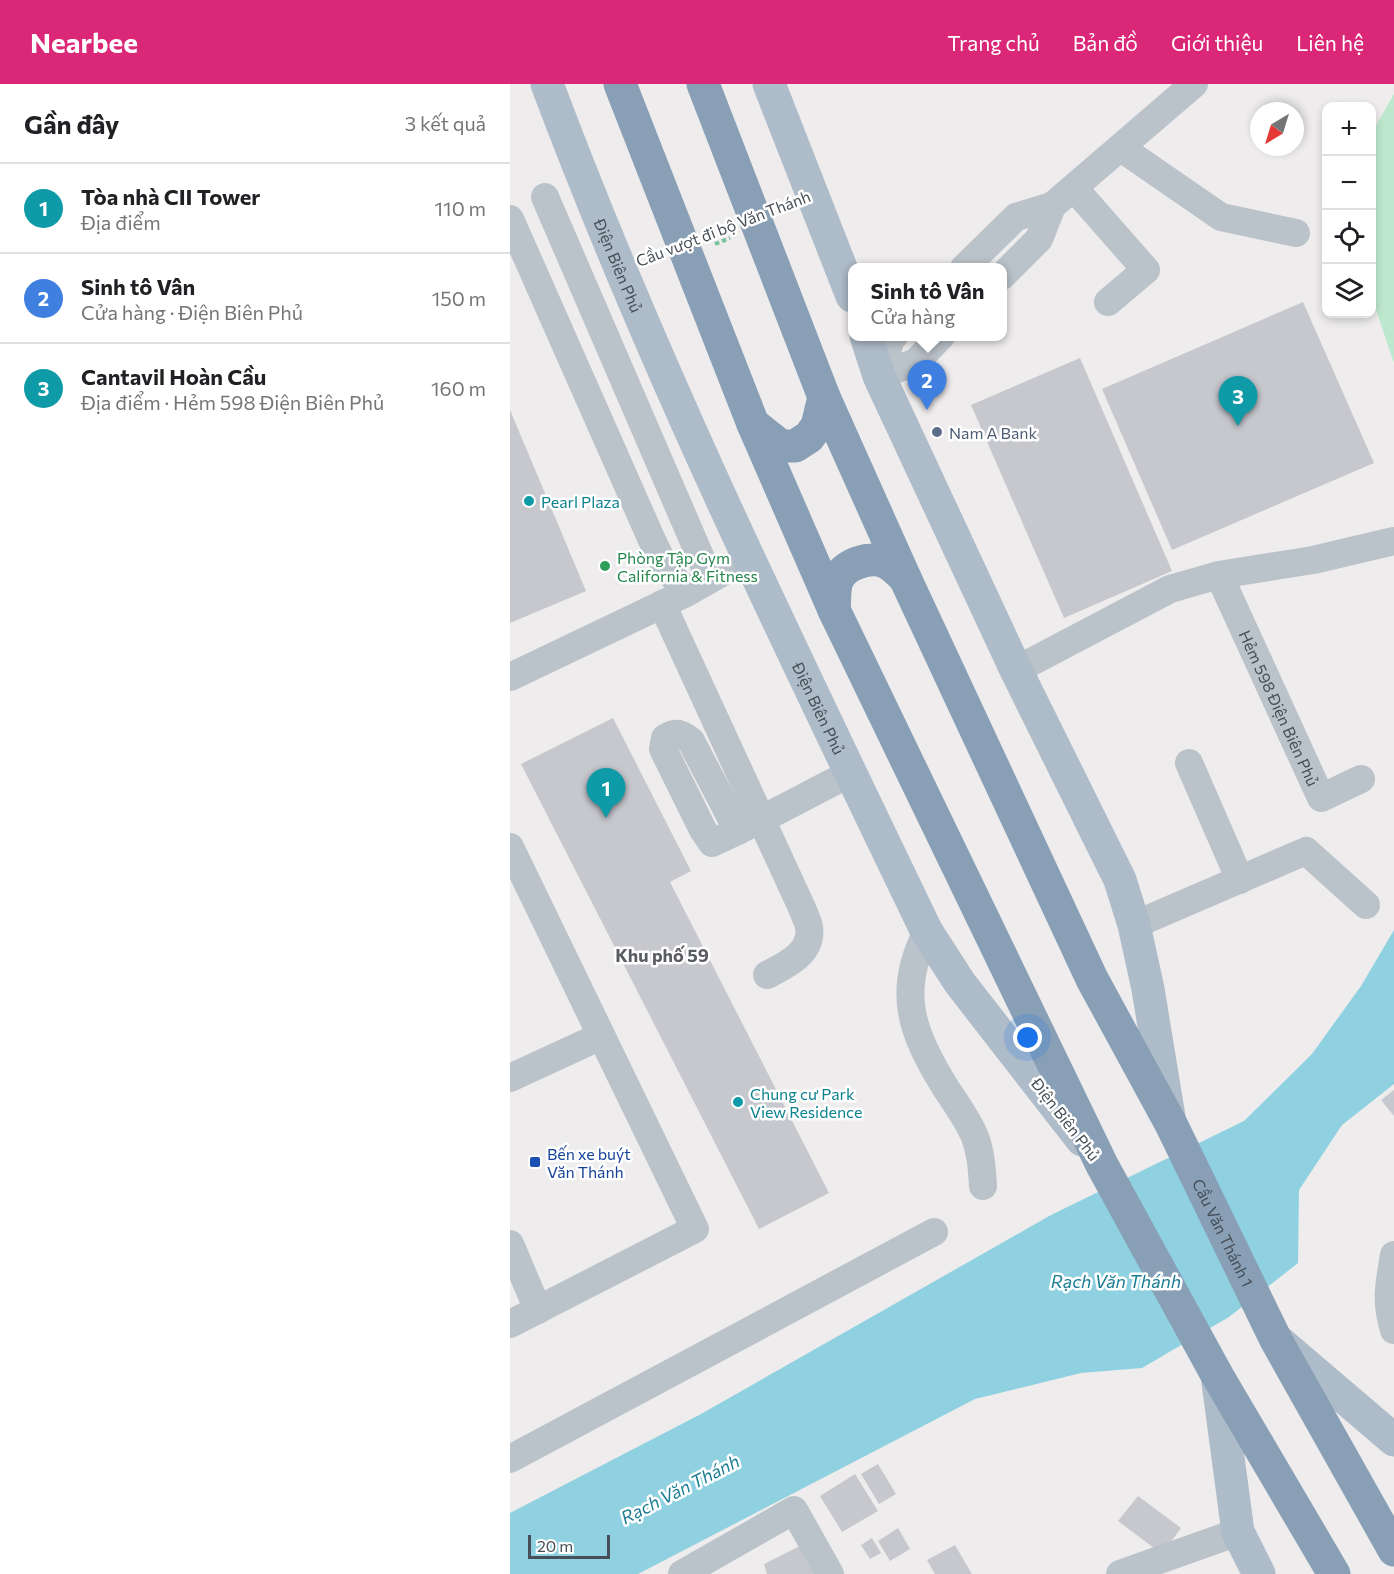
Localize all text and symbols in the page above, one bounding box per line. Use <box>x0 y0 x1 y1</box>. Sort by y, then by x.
text: Nearbee <box>30 25 138 59</box>
text: Trang chủ <box>947 30 1040 55</box>
text: Bản đồ <box>1073 30 1138 55</box>
text: Giới thiệu <box>1171 30 1263 55</box>
text: Liên hệ <box>1296 30 1364 55</box>
north arrow <box>1250 102 1304 156</box>
map controls <box>1322 102 1376 318</box>
button: + <box>1322 102 1376 156</box>
text: Gần đây <box>24 108 119 139</box>
text: 3 kết quả <box>405 111 486 135</box>
button: − <box>1322 156 1376 210</box>
text: Tòa nhà CII Tower <box>81 183 260 210</box>
street label: Cầu vượt đi bộ Văn Thánh <box>633 186 813 270</box>
text: 1 <box>39 196 48 220</box>
text: 110 m <box>435 196 486 220</box>
text: Địa điểm <box>81 210 161 234</box>
button: locate <box>1322 210 1376 264</box>
street label: Điện Biên Phủ <box>591 215 647 315</box>
popup <box>848 263 1007 341</box>
button: layers <box>1322 264 1376 318</box>
text: Sinh tô Vân <box>81 273 195 300</box>
text: Sinh tô Vân <box>870 277 985 304</box>
text: 2 <box>38 286 49 310</box>
text: 150 m <box>432 286 486 310</box>
text: Cửa hàng · Điện Biên Phủ <box>81 300 303 324</box>
text: Cửa hàng <box>870 304 955 328</box>
pin: 2 <box>908 360 946 410</box>
text: Cantavil Hoàn Cầu <box>81 363 266 390</box>
text: 3 <box>38 376 49 400</box>
text: 160 m <box>431 376 486 400</box>
pin: 3 <box>1218 376 1258 426</box>
text: Địa điểm · Hẻm 598 Điện Biên Phủ <box>81 390 384 414</box>
place label: Nam A Bank <box>949 423 1037 442</box>
marker: Nam A Bank <box>930 425 944 439</box>
place label: Pearl Plaza <box>541 492 620 511</box>
marker: Pearl Plaza <box>522 494 536 508</box>
place label: Phòng Tập Gym California & Fitness <box>617 548 758 585</box>
marker: Phòng Tập Gym California & Fitness <box>598 559 612 573</box>
street label: Hẻm 598 Điện Biên Phủ <box>1236 627 1324 789</box>
street label: Điện Biên Phủ <box>789 658 849 757</box>
pin: 1 <box>586 768 626 818</box>
district label: Khu phố 59 <box>615 944 709 966</box>
your location <box>1013 1023 1042 1052</box>
street label: Điện Biên Phủ <box>1027 1073 1104 1164</box>
place label: Chung cư Park View Residence <box>750 1084 862 1121</box>
marker: Chung cư Park View Residence <box>731 1095 745 1109</box>
place label: Bến xe buýt Văn Thánh <box>547 1144 631 1181</box>
marker: Bến xe buýt Văn Thánh <box>528 1155 542 1169</box>
street label: Cầu Văn Thánh 1 <box>1189 1175 1258 1290</box>
water label: Rạch Văn Thánh <box>1051 1270 1181 1292</box>
water label: Rạch Văn Thánh <box>617 1450 743 1528</box>
scale bar <box>528 1532 610 1560</box>
text: 20 m <box>537 1536 573 1555</box>

